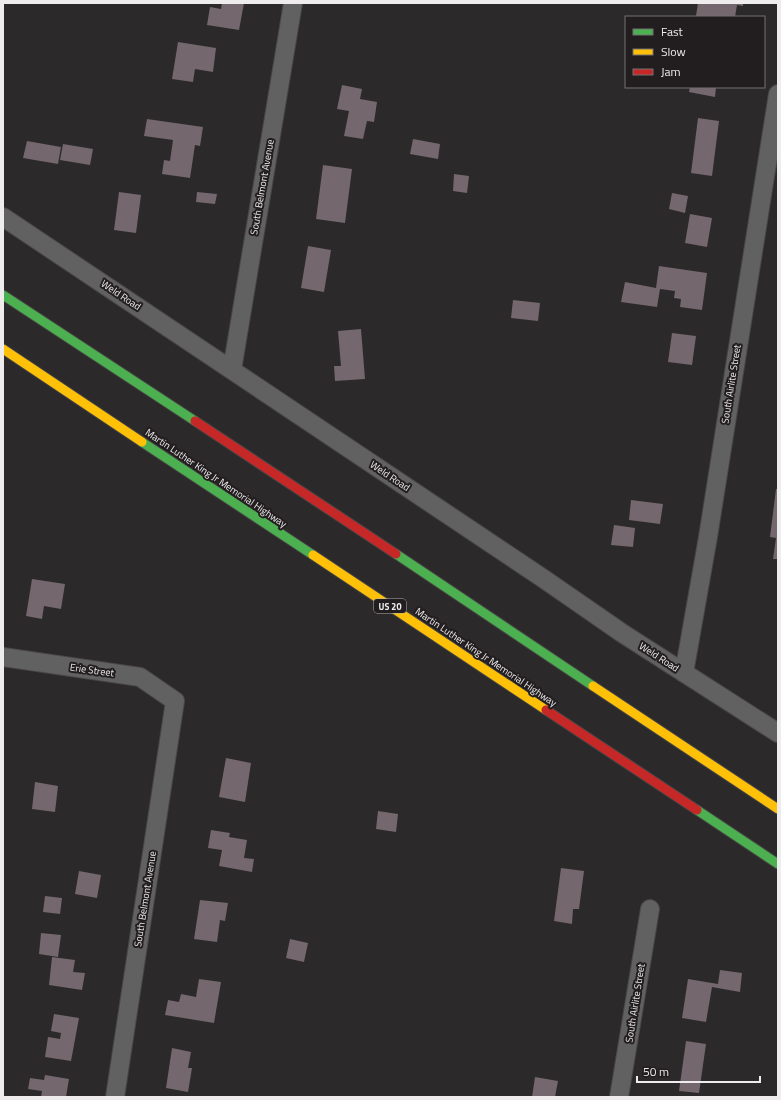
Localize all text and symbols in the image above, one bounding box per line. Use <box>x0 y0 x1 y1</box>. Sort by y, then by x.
legend <box>625 16 765 88</box>
text: Fast <box>661 22 684 41</box>
text: Slow <box>661 42 686 61</box>
text: Jam <box>661 62 681 81</box>
street label: South Belmont Avenue <box>246 138 278 236</box>
street label: Weld Road <box>98 276 144 314</box>
street label: South Airlite Street <box>717 343 745 425</box>
street label: Martin Luther King Jr Memorial Highway <box>142 425 290 531</box>
street label: Weld Road <box>367 457 413 495</box>
road number: US 20 <box>374 599 406 613</box>
street label: Martin Luther King Jr Memorial Highway <box>412 604 560 710</box>
street label: Weld Road <box>636 638 682 676</box>
street label: Erie Street <box>69 659 115 681</box>
street label: South Belmont Avenue <box>130 850 160 948</box>
street label: South Airlite Street <box>621 962 649 1044</box>
scale bar <box>637 1058 760 1084</box>
text: 50 m <box>643 1062 669 1081</box>

